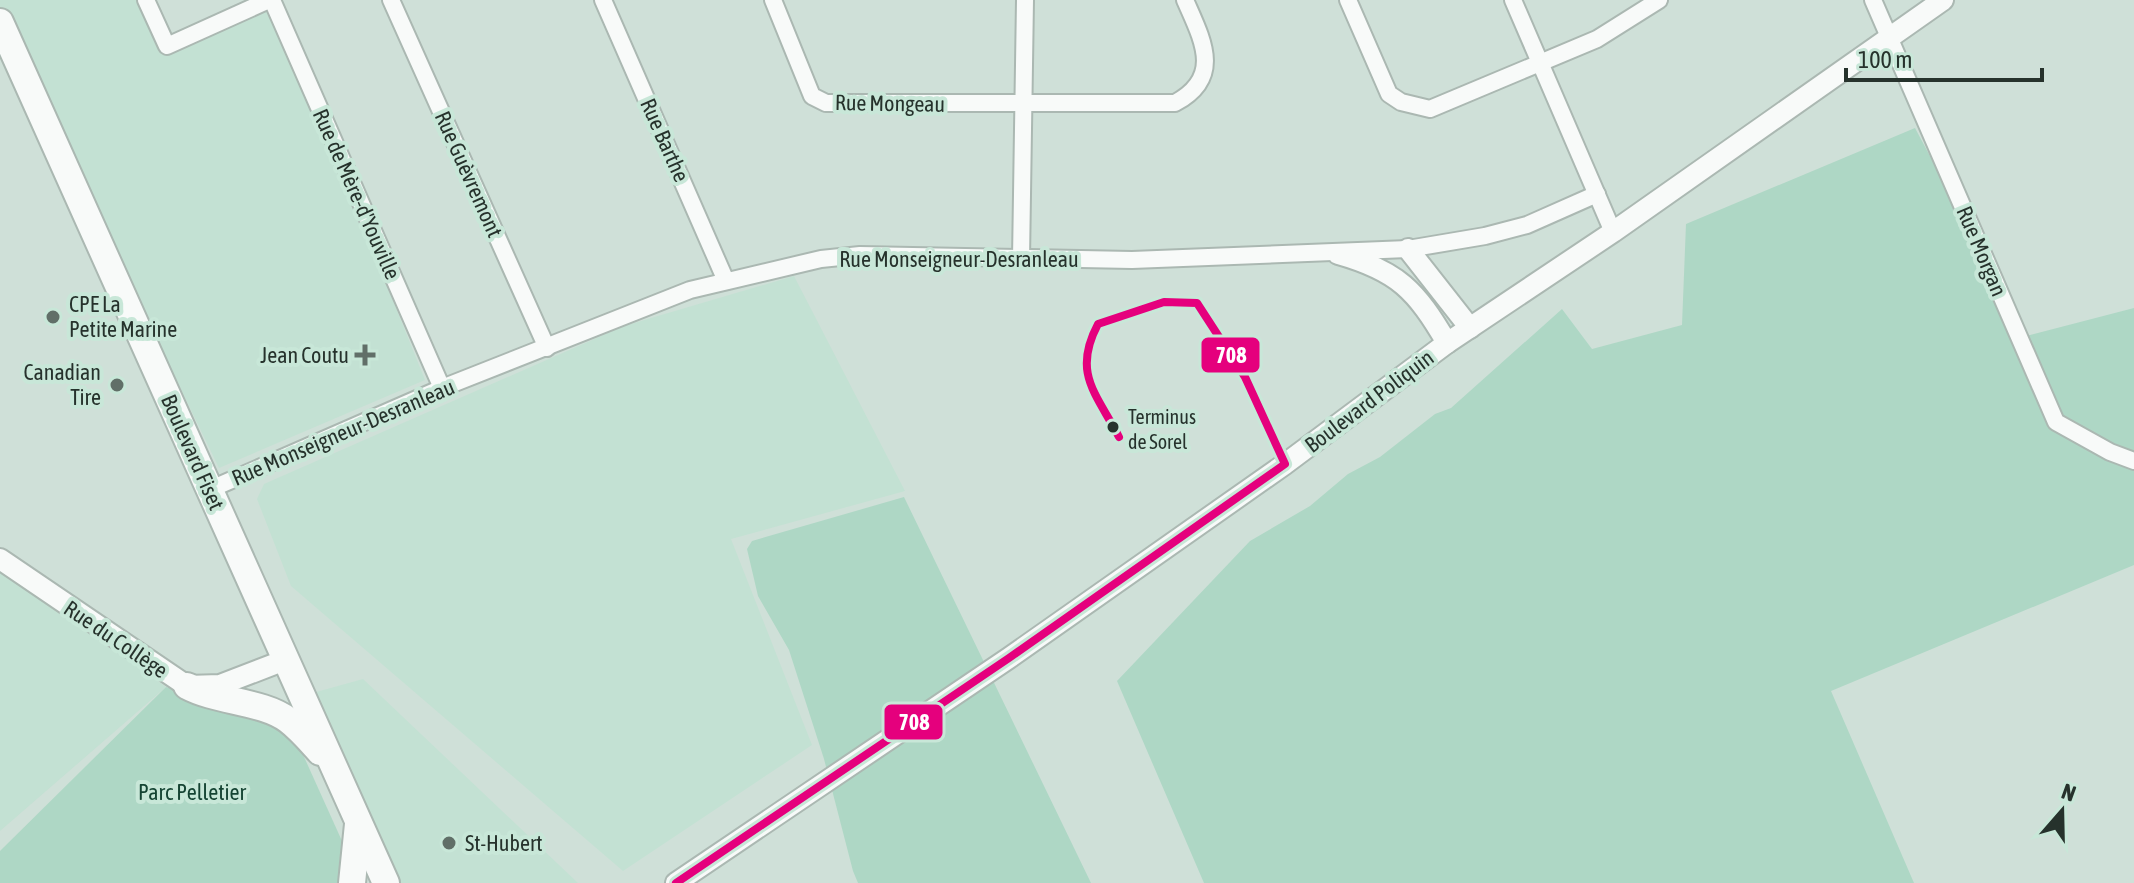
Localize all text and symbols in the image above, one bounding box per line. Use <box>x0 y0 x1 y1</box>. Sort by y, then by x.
scale bar <box>1846 32 2042 82</box>
text: 100 m <box>1858 46 1912 73</box>
street label: Rue Mongeau <box>835 89 945 117</box>
street label: Rue Barthe <box>635 94 695 186</box>
street label: Rue de Mère-d'Youville <box>308 105 406 283</box>
street label: Rue Guèvremont <box>430 107 508 241</box>
street label: Rue Morgan <box>1951 202 2013 300</box>
street label: Rue Monseigneur-Desranleau <box>839 246 1079 272</box>
place label: CPE La Petite Marine <box>69 291 177 342</box>
marker: CPE La Petite Marine <box>44 308 62 326</box>
line badge: 708 <box>1200 336 1261 374</box>
place label: Jean Coutu <box>260 342 349 368</box>
text: 708 <box>1215 342 1247 368</box>
street label: Boulevard Poliquin <box>1300 344 1438 458</box>
marker: Jean Coutu <box>356 346 374 364</box>
place label: Canadian Tire <box>24 359 101 410</box>
street label: Rue Monseigneur-Desranleau <box>228 373 458 491</box>
marker: Canadian Tire <box>108 376 126 394</box>
street label: Boulevard Fiset <box>156 390 230 514</box>
place label: Terminus de Sorel <box>1128 405 1196 453</box>
marker: Terminus de Sorel <box>1105 419 1121 435</box>
street label: Rue du Collège <box>59 595 173 683</box>
line badge: 708 <box>883 703 944 741</box>
text: 708 <box>898 709 930 735</box>
north arrow <box>2022 771 2102 851</box>
text: N <box>2058 778 2079 807</box>
park label: Parc Pelletier <box>138 779 247 805</box>
place label: St-Hubert <box>465 830 543 856</box>
marker: St-Hubert <box>440 834 458 852</box>

